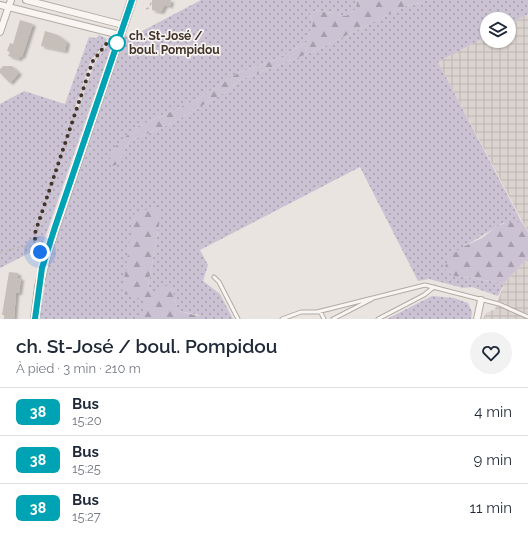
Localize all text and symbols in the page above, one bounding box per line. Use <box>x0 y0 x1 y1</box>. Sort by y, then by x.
map controls <box>480 12 516 48</box>
button: layers <box>480 12 516 48</box>
place label: ch. St-José / boul. Pompidou <box>129 29 220 57</box>
marker: ch. St-José / boul. Pompidou <box>108 34 126 52</box>
your location <box>30 242 50 262</box>
button: heart <box>470 332 512 374</box>
text: ch. St-José / boul. Pompidou <box>16 335 277 357</box>
text: À pied · 3 min · 210 m <box>16 361 141 376</box>
text: Bus <box>72 395 99 413</box>
text: 4 min <box>474 403 512 421</box>
text: 38 <box>30 404 46 420</box>
text: 15:20 <box>72 413 102 428</box>
text: Bus <box>72 443 99 461</box>
text: 9 min <box>474 451 512 469</box>
text: 38 <box>30 452 46 468</box>
text: 15:25 <box>72 461 101 476</box>
text: Bus <box>72 491 99 509</box>
text: 11 min <box>470 499 512 517</box>
text: 38 <box>30 500 46 516</box>
text: 15:27 <box>72 509 101 524</box>

